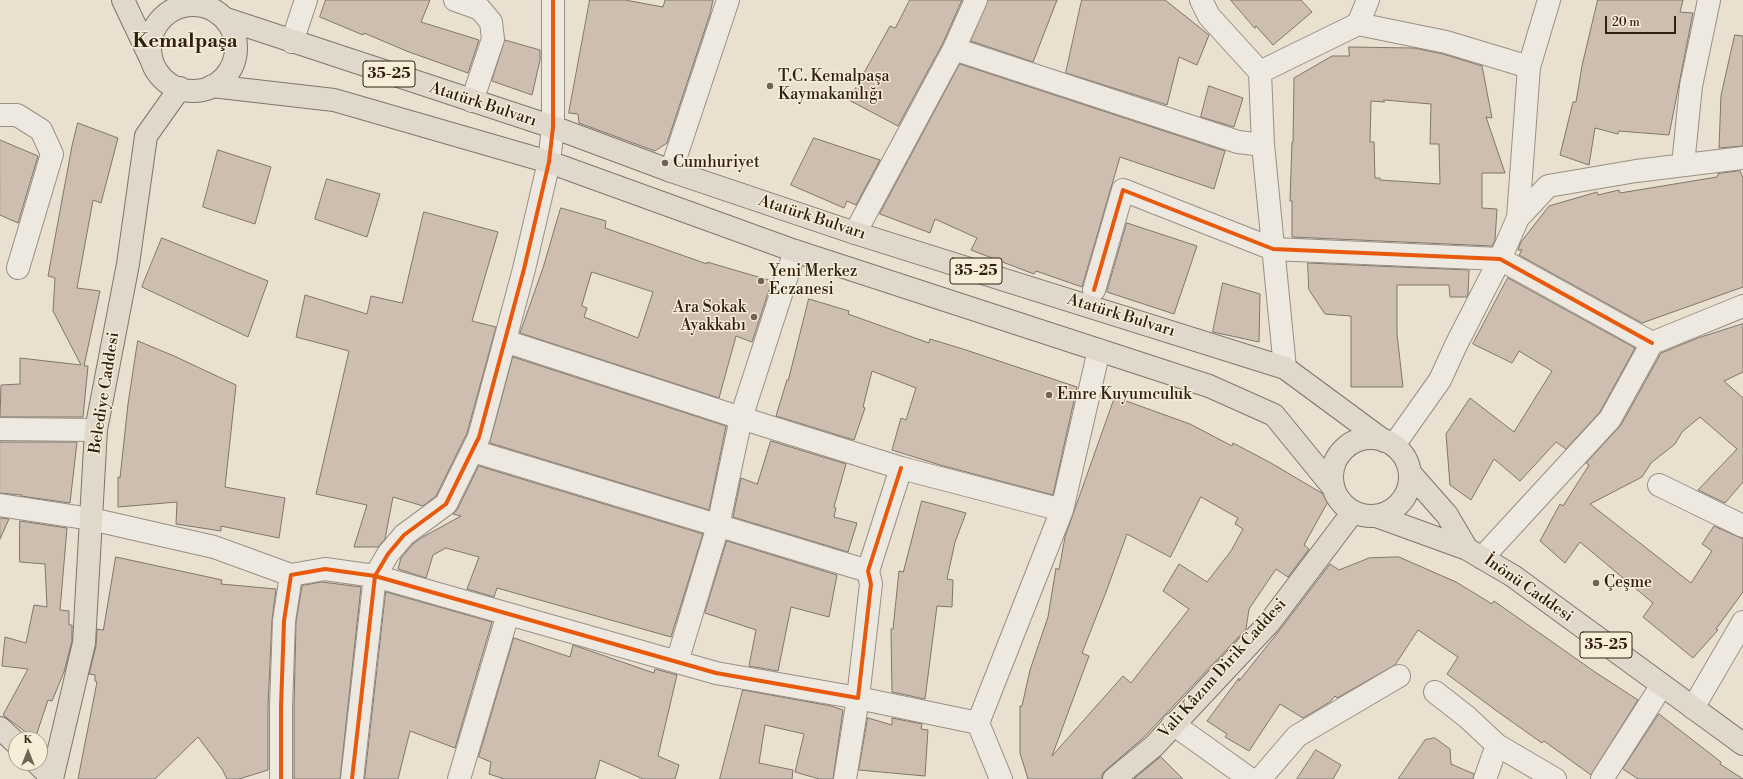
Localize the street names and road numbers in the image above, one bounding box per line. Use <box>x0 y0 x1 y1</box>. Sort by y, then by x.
road number: 35-25 <box>363 61 415 87</box>
street label: Atatürk Bulvarı <box>427 79 539 131</box>
street label: Atatürk Bulvarı <box>756 192 868 244</box>
road number: 35-25 <box>950 258 1002 284</box>
street label: Atatürk Bulvarı <box>1065 291 1177 341</box>
street label: Belediye Caddesi <box>86 331 124 455</box>
street label: İnönü Caddesi <box>1480 551 1576 627</box>
street label: Vali Kâzım Dirik Caddesi <box>1155 595 1291 743</box>
road number: 35-25 <box>1580 632 1632 658</box>

